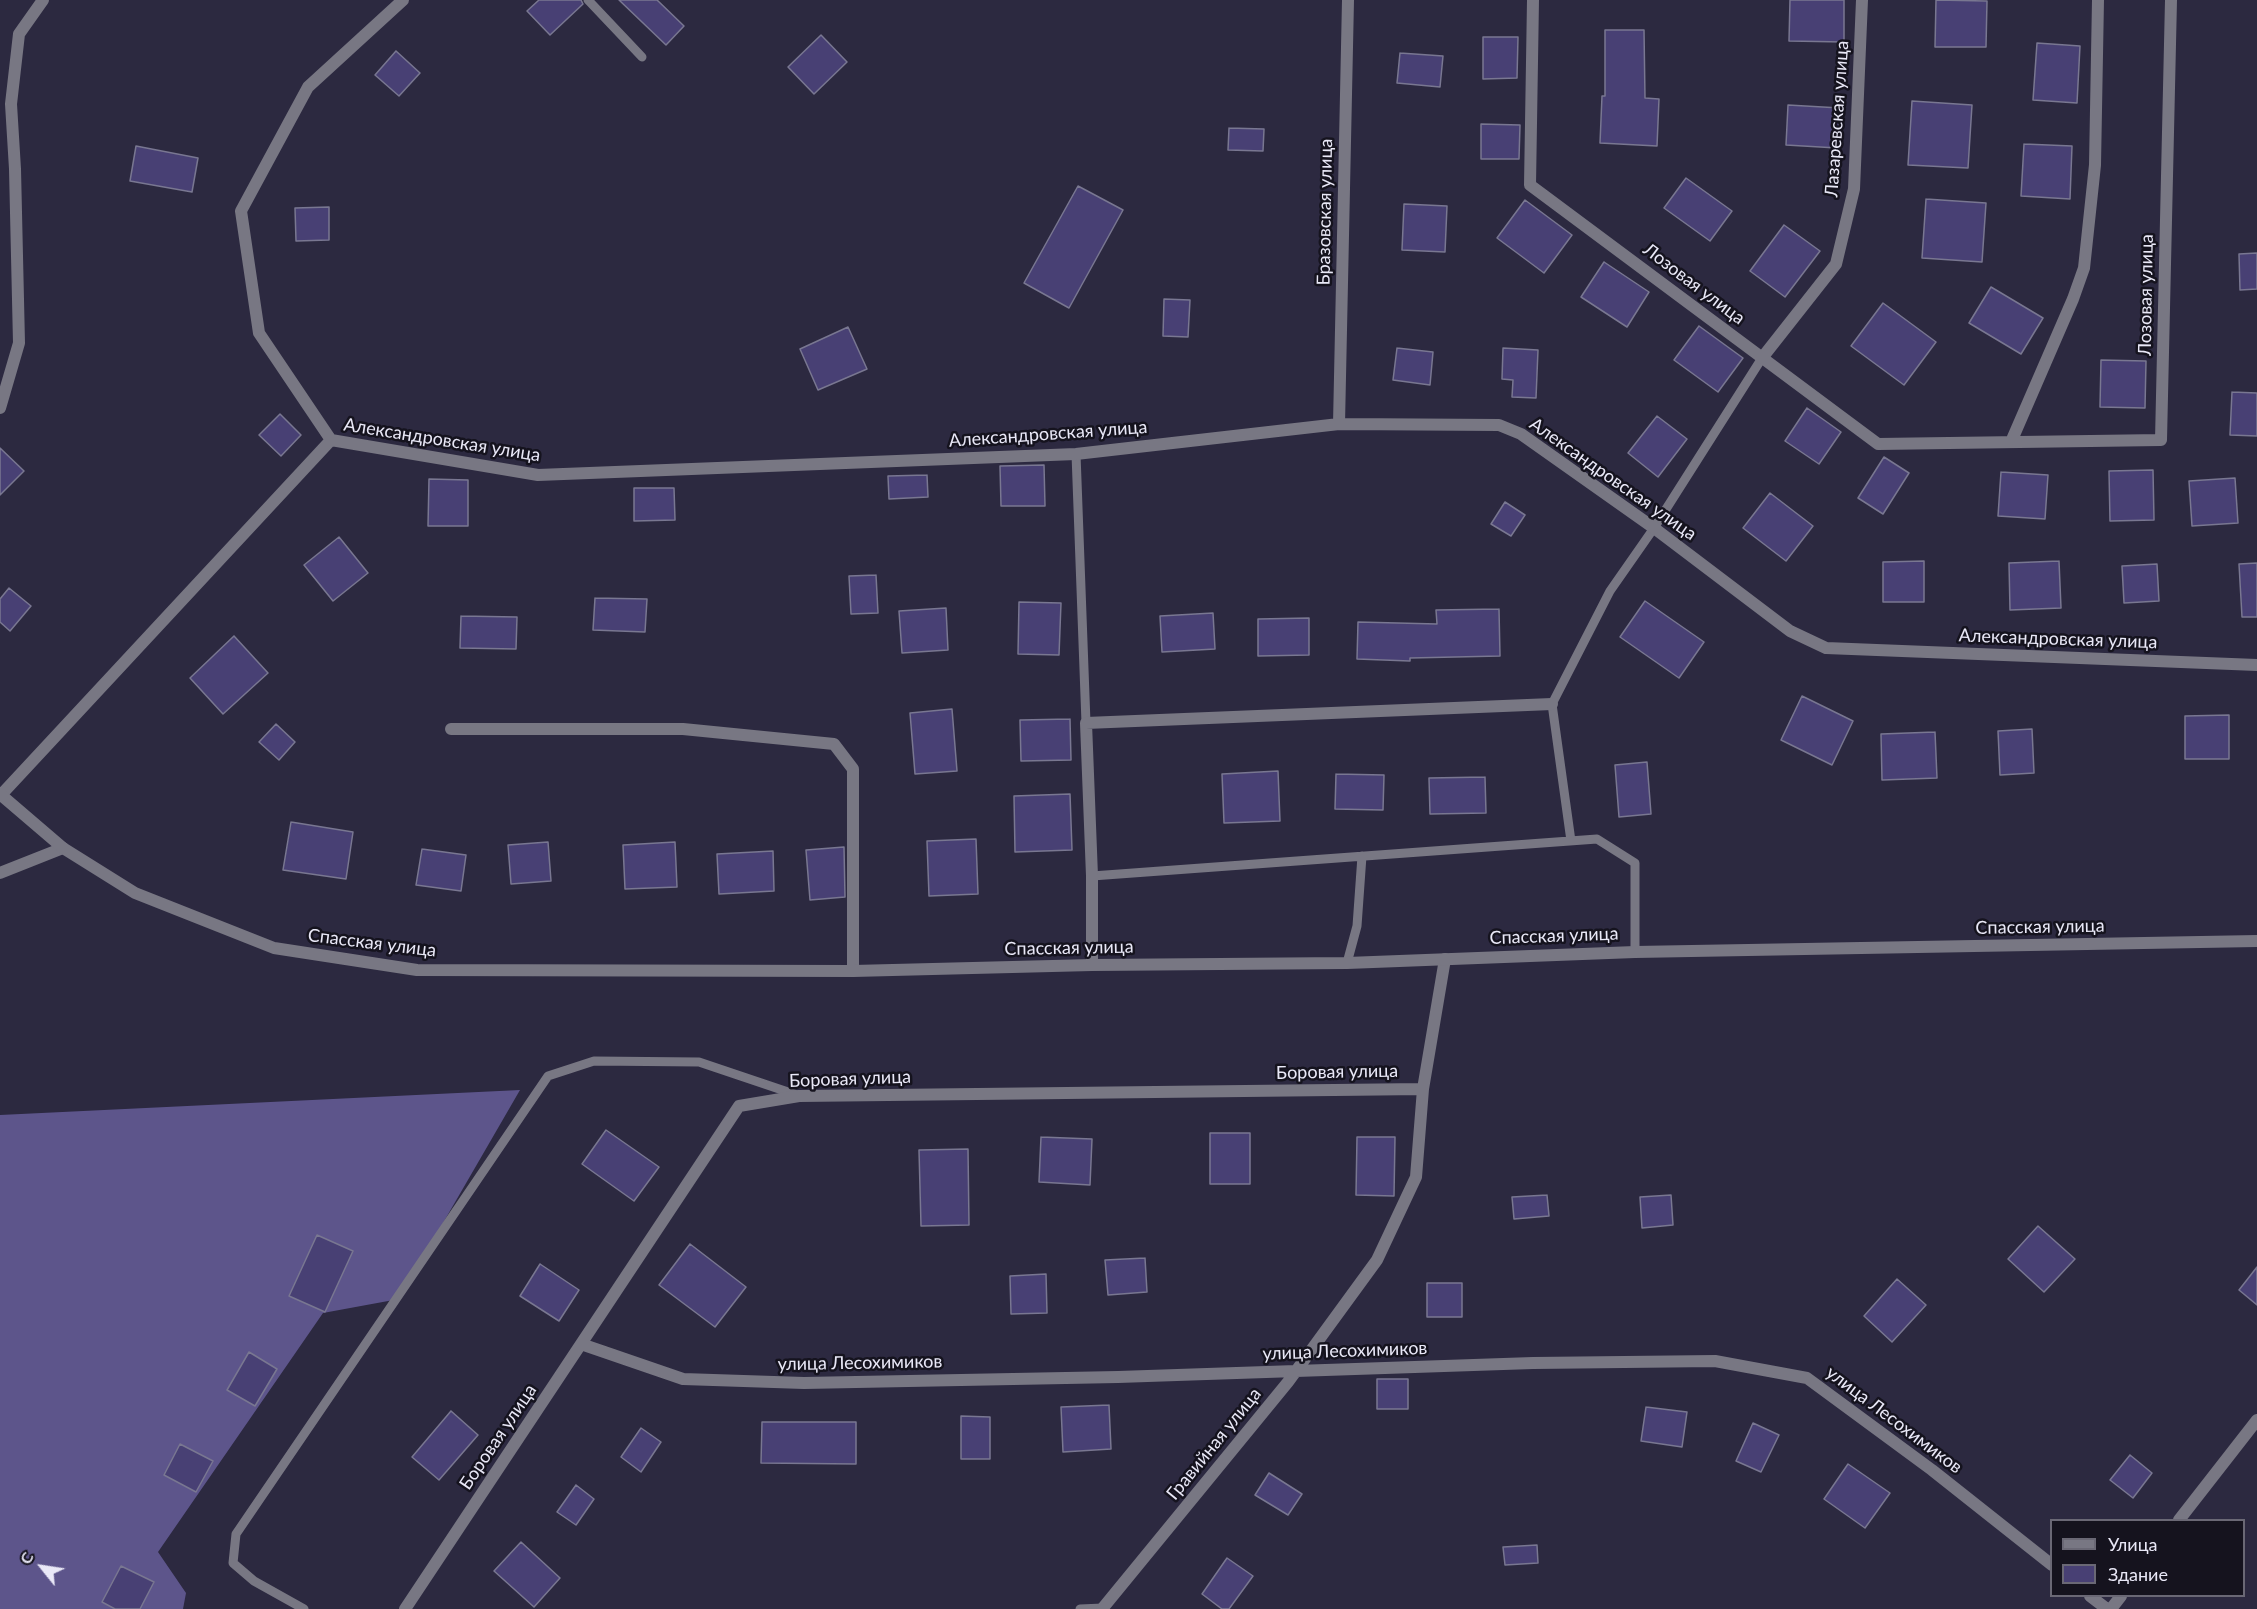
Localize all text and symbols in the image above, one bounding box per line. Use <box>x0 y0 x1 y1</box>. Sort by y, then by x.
street label: Лазаревская улица <box>1821 40 1853 198</box>
street label: Бразовская улица <box>1313 138 1337 286</box>
street label: Лозовая улица <box>2134 234 2158 356</box>
street label: Лозовая улица <box>1639 239 1749 329</box>
street label: Александровская улица <box>1525 413 1701 545</box>
street label: Александровская улица <box>342 414 542 466</box>
street label: Александровская улица <box>948 416 1148 452</box>
street label: Александровская улица <box>1958 625 2158 653</box>
street label: Спасская улица <box>1975 915 2105 939</box>
street label: Спасская улица <box>1489 923 1619 949</box>
street label: Спасская улица <box>307 924 437 962</box>
street label: Спасская улица <box>1004 936 1134 960</box>
street label: Боровая улица <box>1276 1060 1398 1084</box>
street label: Боровая улица <box>789 1066 911 1092</box>
street label: улица Лесохимиков <box>1262 1337 1428 1365</box>
street label: улица Лесохимиков <box>777 1351 943 1375</box>
street label: улица Лесохимиков <box>1822 1362 1966 1478</box>
street label: Боровая улица <box>455 1380 541 1494</box>
street label: Гравийная улица <box>1162 1384 1266 1504</box>
legend <box>2050 1519 2245 1597</box>
text: Улица <box>2108 1533 2158 1555</box>
north arrow <box>12 1537 72 1597</box>
text: С <box>15 1548 37 1567</box>
text: Здание <box>2108 1563 2168 1585</box>

